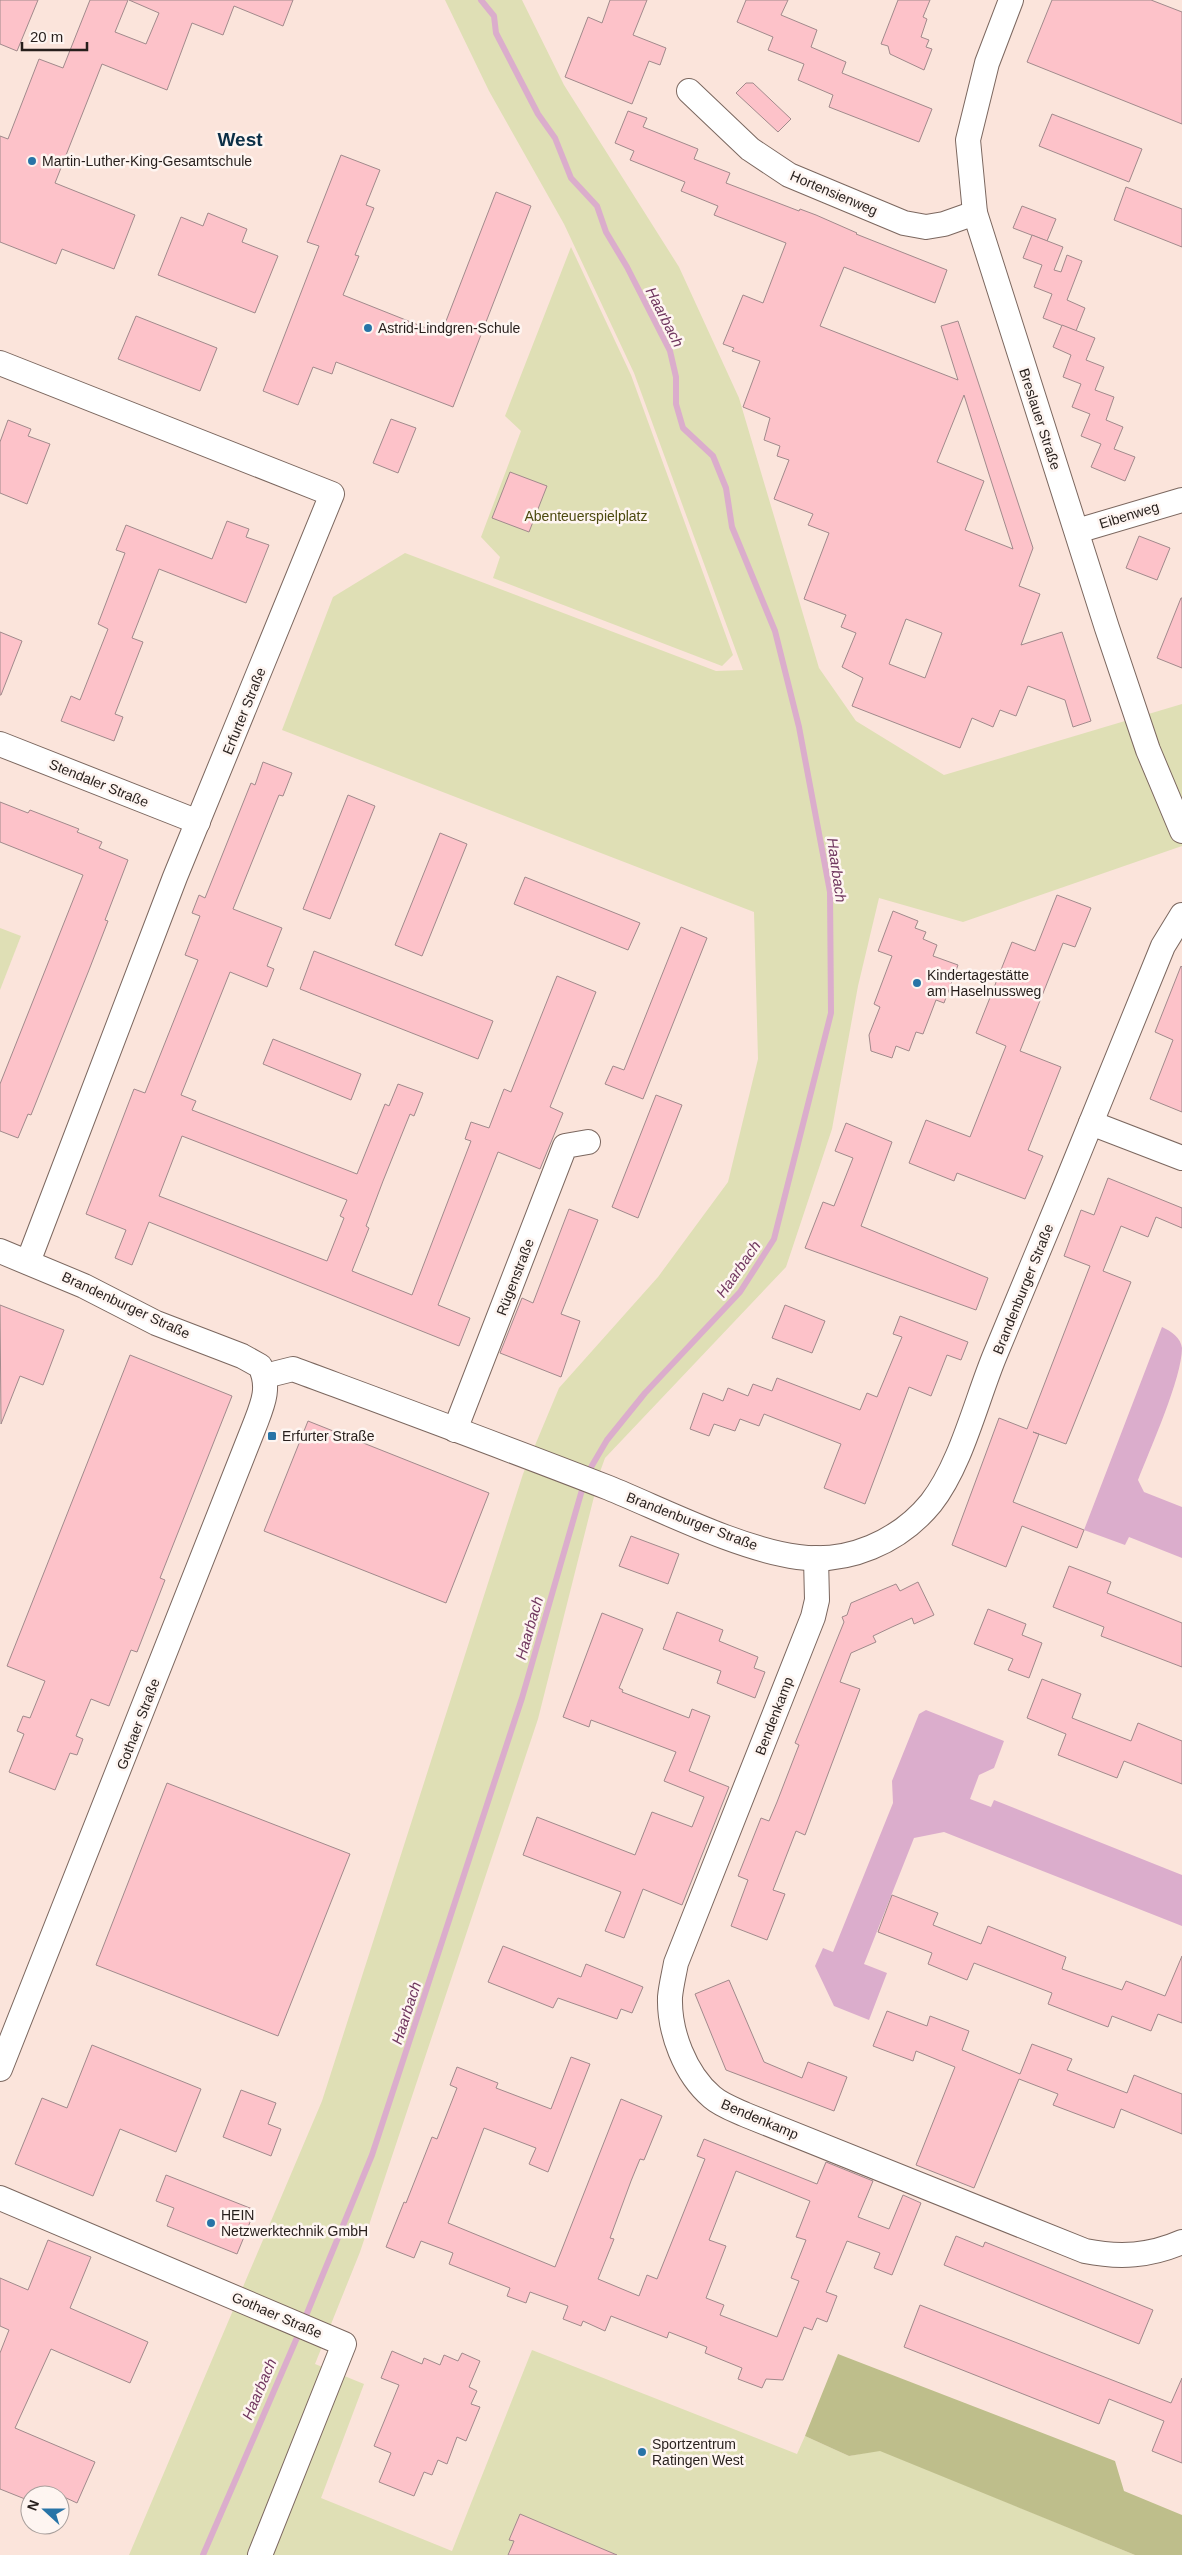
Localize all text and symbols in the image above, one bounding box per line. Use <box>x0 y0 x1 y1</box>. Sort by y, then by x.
scale bar <box>22 20 88 52</box>
text: 20 m <box>30 28 63 45</box>
district label: West <box>217 129 263 150</box>
place label: Martin-Luther-King-Gesamtschule <box>42 153 252 169</box>
marker: Martin-Luther-King-Gesamtschule <box>26 155 38 167</box>
street label: Hortensienweg <box>788 167 880 219</box>
water label: Haarbach <box>643 284 687 350</box>
place label: Astrid-Lindgren-Schule <box>378 320 521 336</box>
marker: Astrid-Lindgren-Schule <box>362 322 374 334</box>
street label: Breslauer Straße <box>1016 366 1064 472</box>
street label: Eibenweg <box>1097 498 1161 532</box>
park label: Abenteuerspielplatz <box>525 508 647 524</box>
street label: Erfurter Straße <box>219 665 269 757</box>
street label: Stendaler Straße <box>47 756 151 810</box>
water label: Haarbach <box>824 837 850 903</box>
place label: Kindertagestätte am Haselnussweg <box>927 967 1041 999</box>
marker: Kindertagestätte am Haselnussweg <box>911 977 923 989</box>
street label: Brandenburger Straße <box>989 1221 1057 1357</box>
street label: Rügenstraße <box>493 1236 537 1318</box>
water label: Haarbach <box>712 1237 764 1301</box>
street label: Brandenburger Straße <box>59 1268 193 1342</box>
place label: Erfurter Straße <box>282 1428 375 1444</box>
marker: Erfurter Straße <box>266 1430 278 1442</box>
street label: Brandenburger Straße <box>624 1489 760 1554</box>
water label: Haarbach <box>512 1594 546 1662</box>
street label: Bendenkamp <box>752 1674 796 1757</box>
street label: Gothaer Straße <box>113 1676 163 1772</box>
water label: Haarbach <box>388 1979 424 2047</box>
street label: Bendenkamp <box>719 2096 801 2143</box>
place label: HEIN Netzwerktechnik GmbH <box>221 2207 368 2239</box>
marker: HEIN Netzwerktechnik GmbH <box>205 2217 217 2229</box>
street label: Gothaer Straße <box>229 2289 325 2341</box>
water label: Haarbach <box>238 2356 280 2422</box>
place label: Sportzentrum Ratingen West <box>652 2436 744 2468</box>
marker: Sportzentrum Ratingen West <box>636 2446 648 2458</box>
north arrow <box>20 2485 70 2535</box>
text: N <box>24 2498 42 2513</box>

